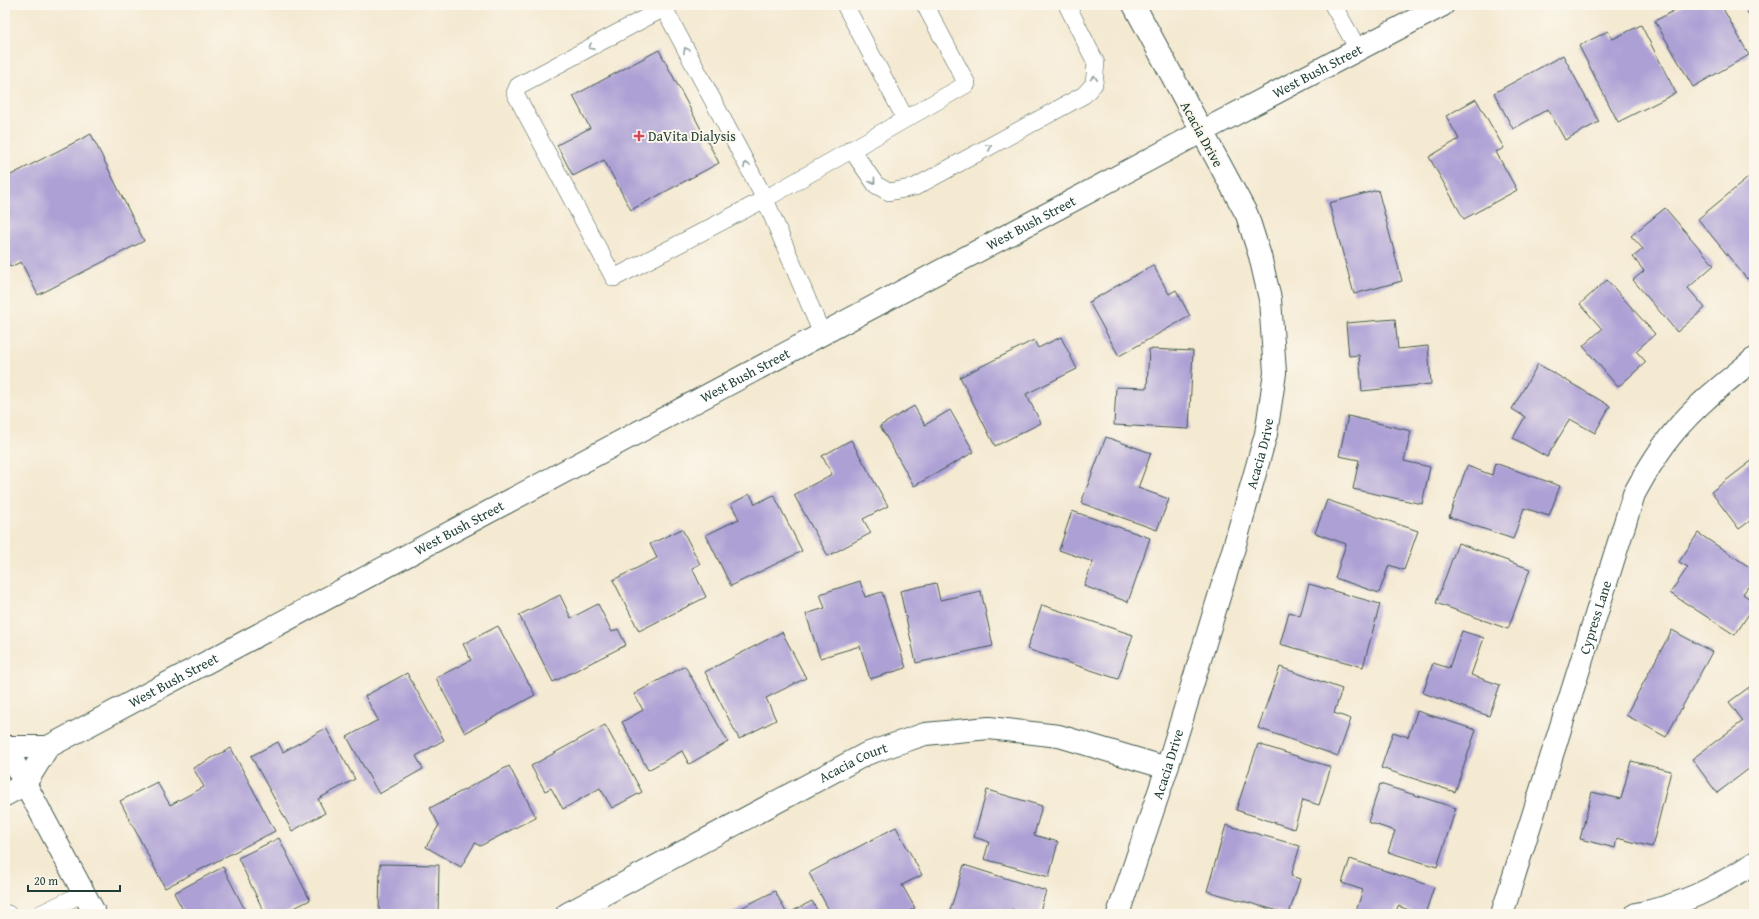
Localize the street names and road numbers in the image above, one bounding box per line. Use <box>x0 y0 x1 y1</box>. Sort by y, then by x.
street label: West Bush Street <box>1269 39 1366 103</box>
street label: Acacia Drive <box>1176 97 1229 171</box>
street label: West Bush Street <box>983 191 1079 255</box>
street label: West Bush Street <box>697 343 793 407</box>
street label: Acacia Drive <box>1241 416 1278 491</box>
street label: West Bush Street <box>411 496 508 560</box>
street label: Cypress Lane <box>1574 577 1616 657</box>
street label: West Bush Street <box>125 648 222 712</box>
street label: Acacia Drive <box>1147 726 1188 802</box>
street label: Acacia Court <box>815 737 890 787</box>

